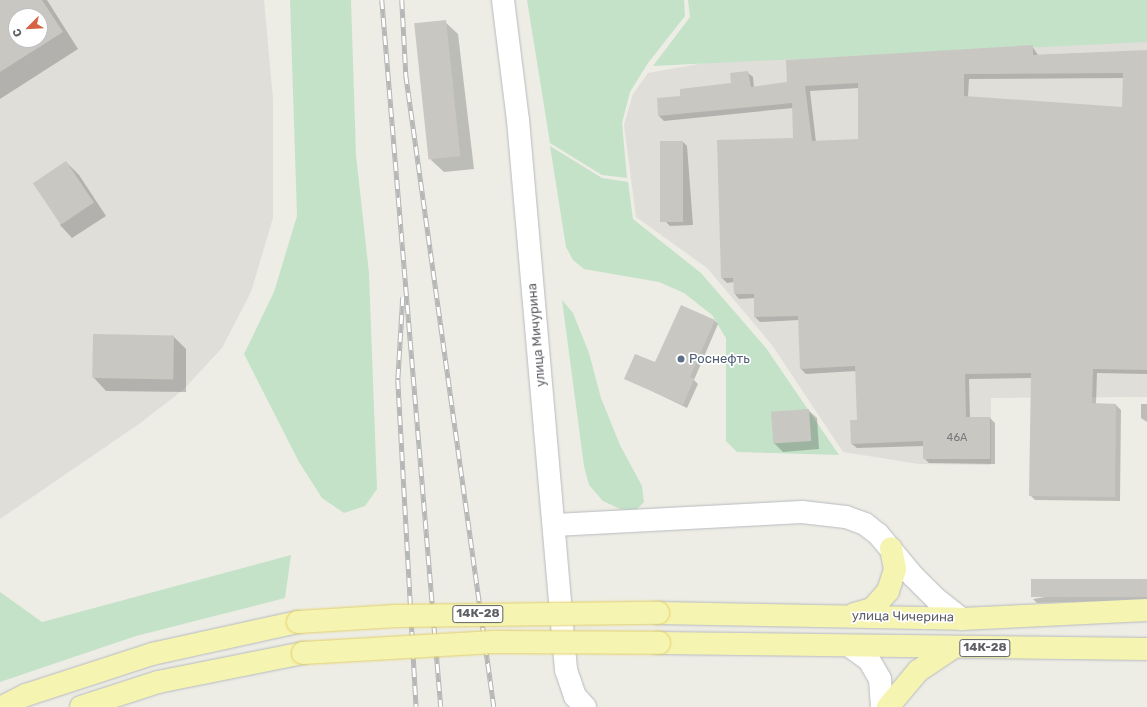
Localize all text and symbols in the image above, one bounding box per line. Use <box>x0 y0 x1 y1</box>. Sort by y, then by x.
north arrow <box>8 8 48 48</box>
text: С <box>10 27 25 39</box>
street label: улица Мичурина <box>525 283 549 387</box>
place label: Роснефть <box>689 351 750 367</box>
marker: Роснефть <box>676 354 686 364</box>
house number: 46А <box>947 431 967 445</box>
road number: 14К-28 <box>452 604 504 624</box>
street label: улица Чичерина <box>852 608 954 626</box>
road number: 14К-28 <box>959 638 1011 658</box>

